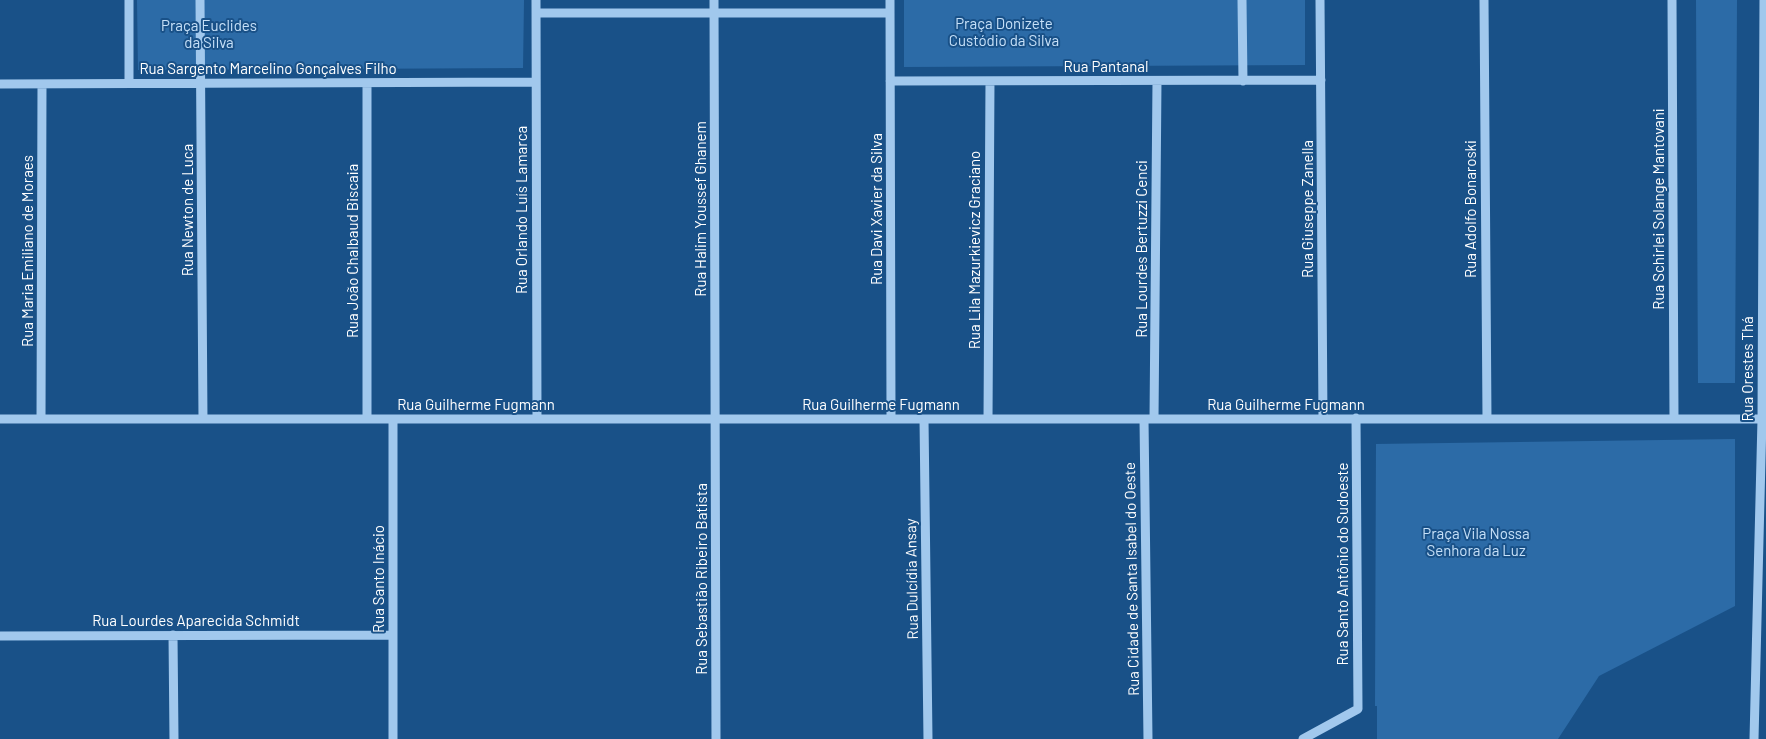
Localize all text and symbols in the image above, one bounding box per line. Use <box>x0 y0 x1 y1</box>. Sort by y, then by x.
park label: Praça Donizete Custódio da Silva <box>949 15 1059 50</box>
park label: Praça Euclides da Silva <box>161 17 257 52</box>
street label: Rua Pantanal <box>1064 58 1148 76</box>
street label: Rua Sargento Marcelino Gonçalves Filho <box>139 60 397 78</box>
street label: Rua Schirlei Solange Mantovani <box>1650 108 1668 310</box>
street label: Rua Halim Youssef Ghanem <box>692 121 710 297</box>
street label: Rua Orlando Luís Lamarca <box>513 126 531 294</box>
street label: Rua Davi Xavier da Silva <box>868 133 886 285</box>
street label: Rua Giuseppe Zanella <box>1299 140 1317 278</box>
street label: Rua Adolfo Bonaroski <box>1462 140 1480 278</box>
street label: Rua Newton de Luca <box>179 144 197 276</box>
street label: Rua Lila Mazurkievicz Graciano <box>966 151 984 349</box>
street label: Rua Maria Emiliano de Moraes <box>19 155 37 347</box>
street label: Rua Lourdes Bertuzzi Cenci <box>1133 160 1151 338</box>
street label: Rua João Chalbaud Biscaia <box>344 164 362 338</box>
street label: Rua Orestes Thá <box>1739 316 1757 422</box>
street label: Rua Guilherme Fugmann <box>397 396 555 414</box>
street label: Rua Guilherme Fugmann <box>802 396 960 414</box>
street label: Rua Guilherme Fugmann <box>1207 396 1365 414</box>
street label: Rua Cidade de Santa Isabel do Oeste <box>1121 462 1143 696</box>
street label: Rua Santo Antônio do Sudoeste <box>1334 462 1352 666</box>
street label: Rua Sebastião Ribeiro Batista <box>693 483 711 675</box>
street label: Rua Dulcídia Ansay <box>902 518 922 640</box>
street label: Rua Santo Inácio <box>370 525 388 633</box>
park label: Praça Vila Nossa Senhora da Luz <box>1422 525 1530 560</box>
street label: Rua Lourdes Aparecida Schmidt <box>92 612 300 630</box>

